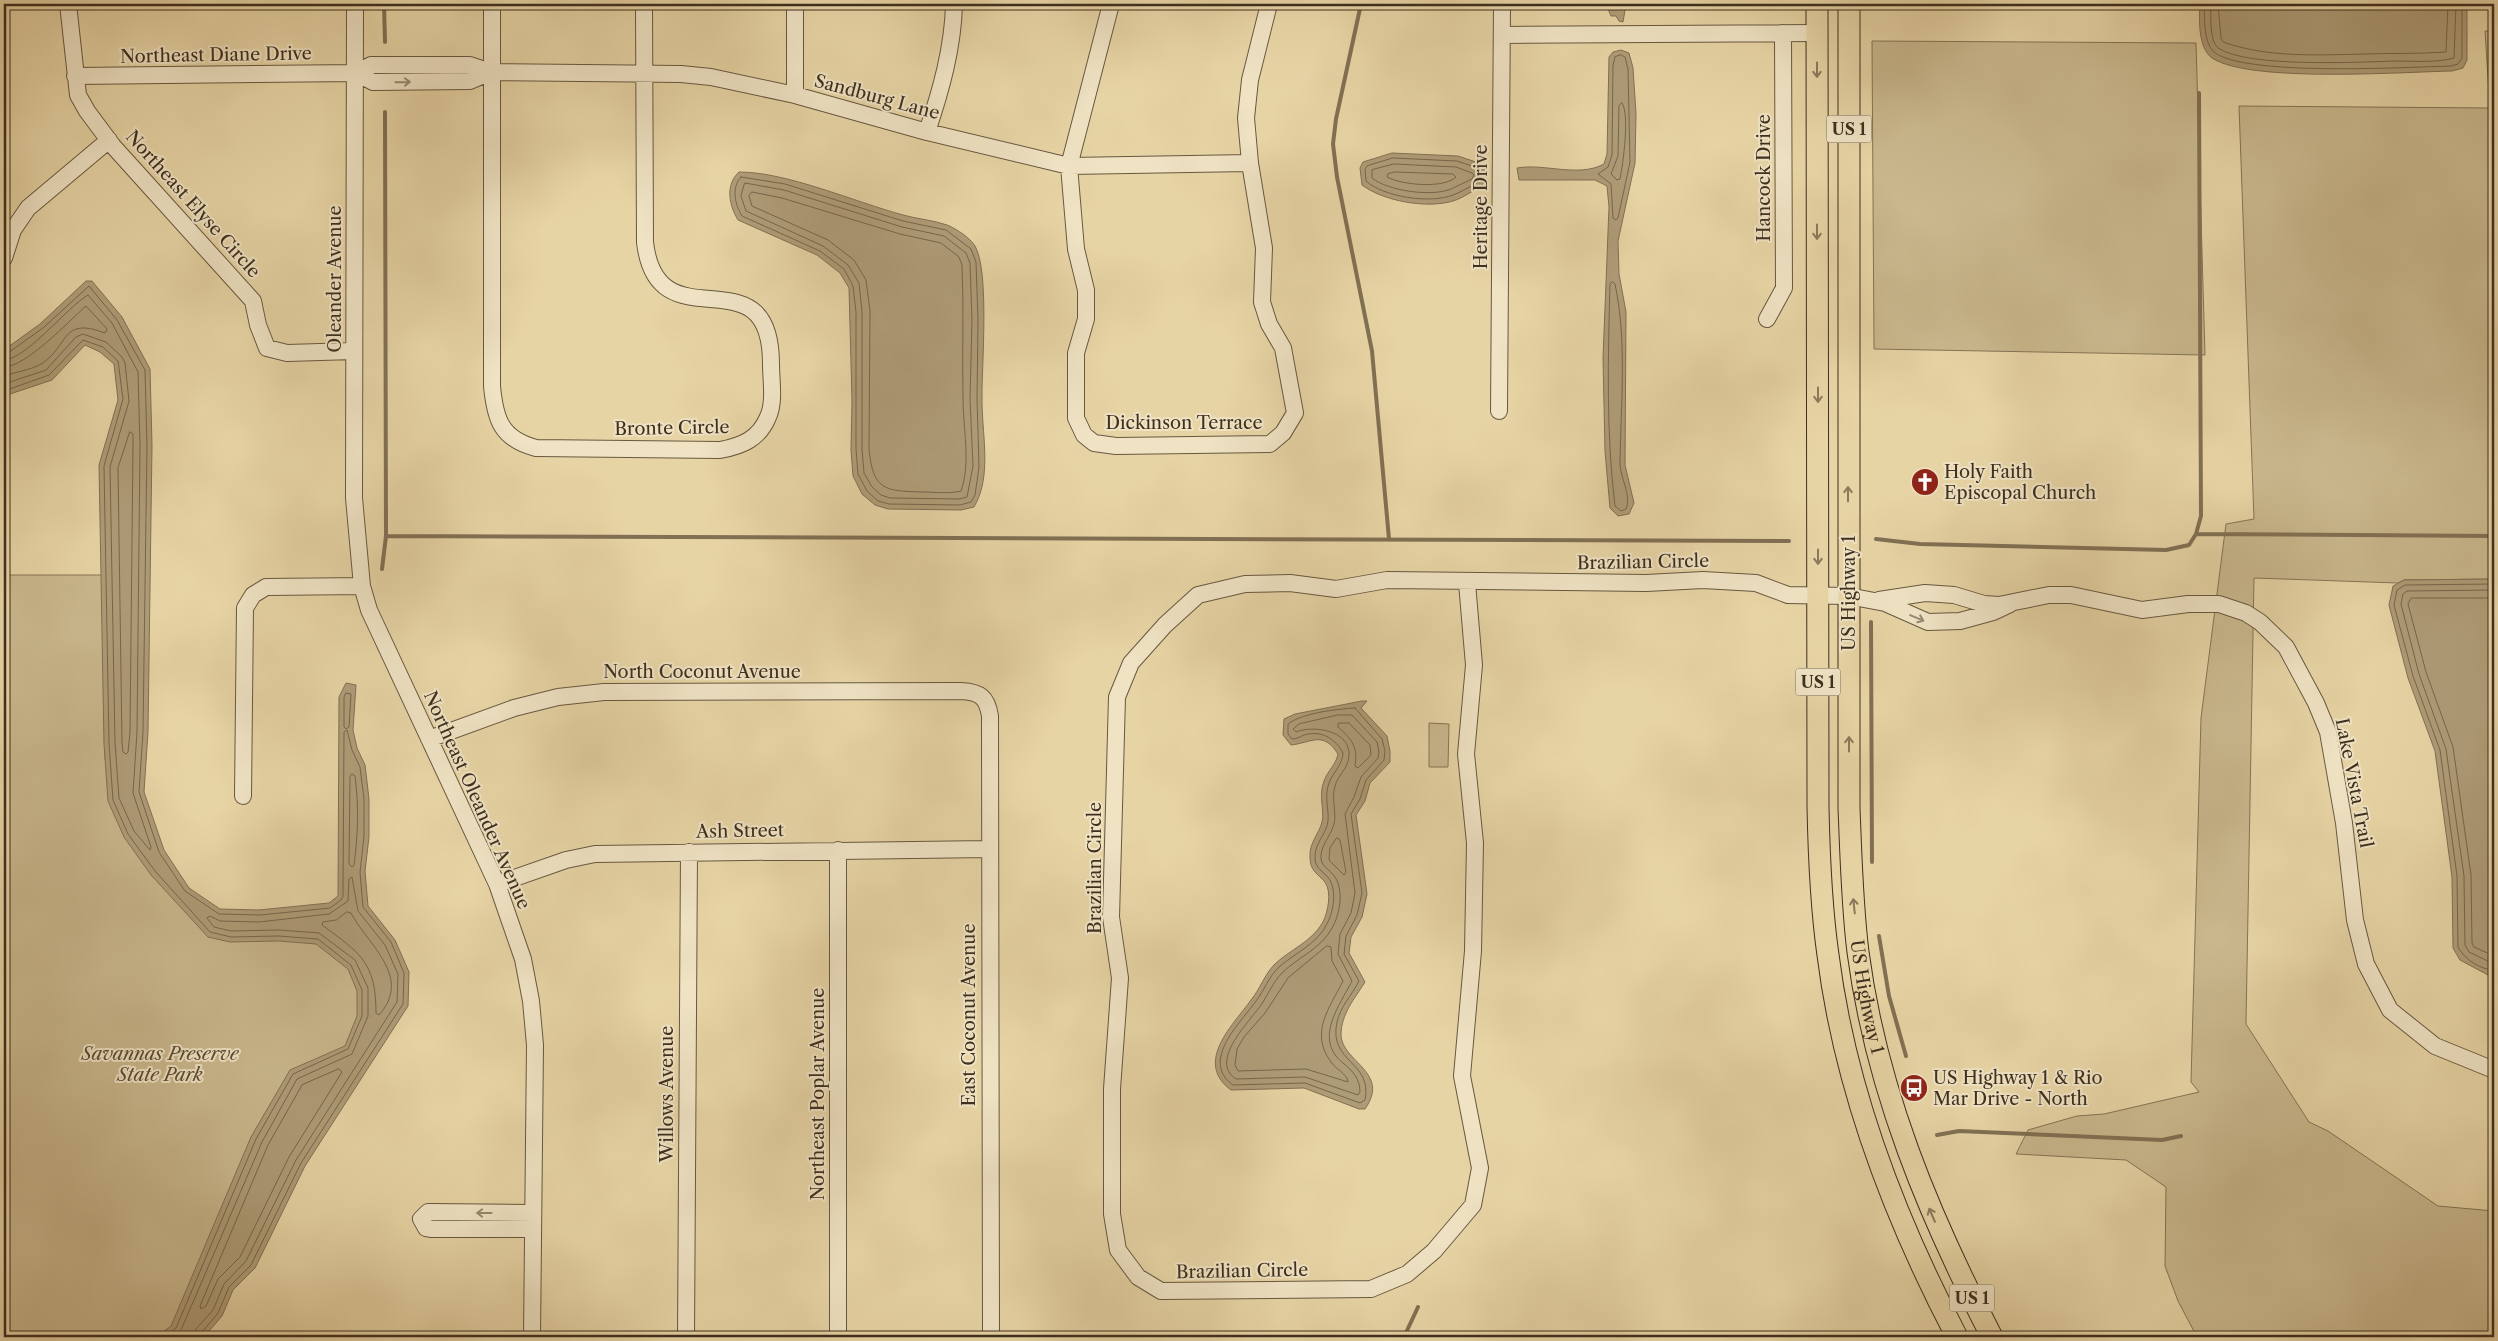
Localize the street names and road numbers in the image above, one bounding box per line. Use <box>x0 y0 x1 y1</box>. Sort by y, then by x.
street label: Northeast Diane Drive <box>120 42 312 68</box>
street label: Sandburg Lane <box>812 70 942 124</box>
street label: Hancock Drive <box>1753 114 1775 242</box>
road number: US 1 <box>1826 116 1872 142</box>
street label: Northeast Elyse Circle <box>121 126 265 282</box>
street label: Heritage Drive <box>1470 144 1492 270</box>
street label: Oleander Avenue <box>324 205 346 353</box>
street label: Dickinson Terrace <box>1105 412 1263 434</box>
street label: Bronte Circle <box>614 416 730 440</box>
street label: US Highway 1 <box>1838 535 1860 651</box>
street label: Brazilian Circle <box>1577 550 1709 574</box>
street label: North Coconut Avenue <box>603 661 801 683</box>
road number: US 1 <box>1796 669 1840 696</box>
street label: Northeast Oleander Avenue <box>419 688 535 912</box>
street label: Lake Vista Trail <box>2331 716 2377 850</box>
street label: Brazilian Circle <box>1084 802 1106 934</box>
street label: Ash Street <box>695 819 785 843</box>
street label: East Coconut Avenue <box>958 924 980 1106</box>
street label: US Highway 1 <box>1846 938 1889 1057</box>
street label: Northeast Poplar Avenue <box>807 988 829 1200</box>
street label: Willows Avenue <box>656 1026 678 1163</box>
street label: Brazilian Circle <box>1176 1259 1308 1283</box>
road number: US 1 <box>1950 1285 1994 1312</box>

